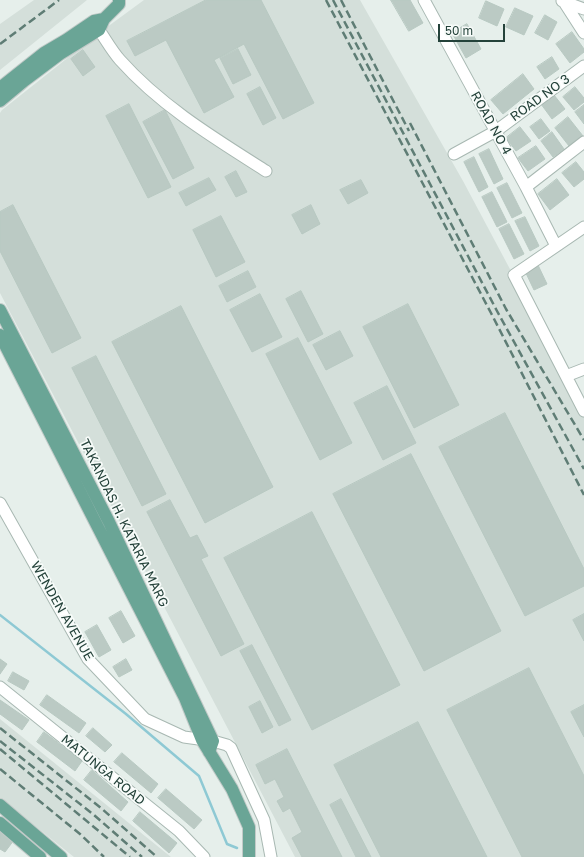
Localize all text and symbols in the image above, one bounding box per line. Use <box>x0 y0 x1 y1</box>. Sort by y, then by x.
scale bar <box>440 16 507 42</box>
text: 50 m <box>445 23 473 38</box>
street label: ROAD NO 3 <box>507 71 573 125</box>
street label: ROAD NO 4 <box>467 89 515 157</box>
street label: TAKANDAS H. KATARIA MARG <box>76 436 172 610</box>
street label: WENDEN AVENUE <box>27 559 97 663</box>
street label: MATUNGA ROAD <box>58 731 148 809</box>

